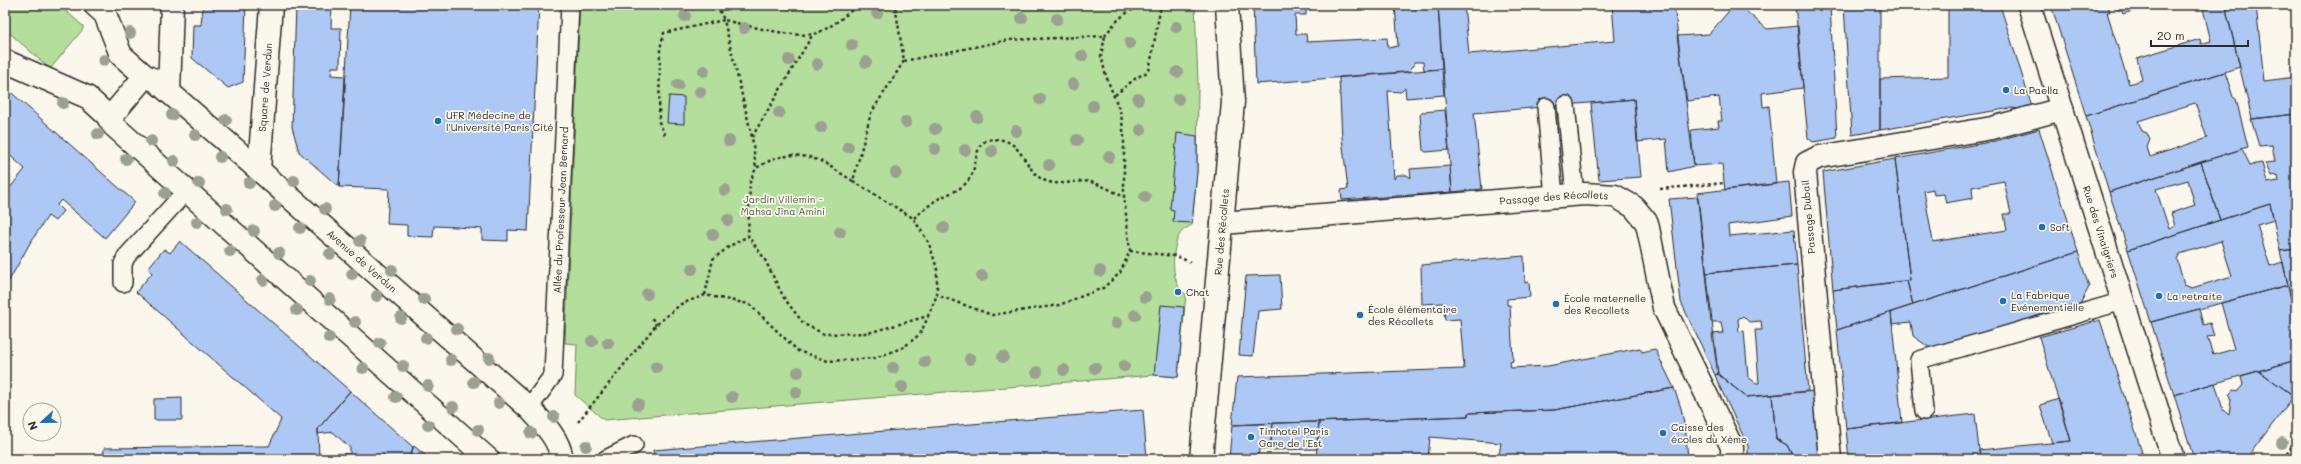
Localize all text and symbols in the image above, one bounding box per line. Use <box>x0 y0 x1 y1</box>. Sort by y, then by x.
scale bar <box>2151 22 2248 48</box>
text: 20 m <box>2157 27 2185 43</box>
street label: Square de Verdun <box>255 42 275 132</box>
place label: La Paella <box>2014 83 2058 97</box>
marker: La Paella <box>2001 85 2011 95</box>
place label: UFR Médecine de l'Université Paris Cité <box>446 108 553 134</box>
marker: UFR Médecine de l'Université Paris Cité <box>433 116 443 126</box>
street label: Allée du Professeur Jean Bernard <box>550 126 571 294</box>
street label: Passage Dubail <box>1798 180 1818 254</box>
street label: Rue des Vinaigriers <box>2080 184 2122 280</box>
street label: Passage des Récollets <box>1499 187 1609 208</box>
street label: Rue des Récollets <box>1211 188 1232 276</box>
park label: Jardin Villemin - Mahsa Jîna Amini <box>741 192 825 218</box>
place label: Soft <box>2050 220 2070 234</box>
marker: Soft <box>2037 222 2047 232</box>
street label: Avenue de Verdun <box>324 226 400 295</box>
place label: Chat <box>1186 285 1209 299</box>
marker: Chat <box>1173 287 1183 297</box>
place label: La Fabrique Evénementielle <box>2011 288 2084 314</box>
place label: La retraite <box>2167 289 2222 303</box>
place label: École maternelle des Recollets <box>1564 291 1646 317</box>
marker: La retraite <box>2154 291 2164 301</box>
marker: La Fabrique Evénementielle <box>1998 296 2008 306</box>
marker: École maternelle des Recollets <box>1551 299 1561 309</box>
place label: École élémentaire des Récollets <box>1368 302 1457 328</box>
marker: École élémentaire des Récollets <box>1355 310 1365 320</box>
north arrow <box>22 402 62 442</box>
text: N <box>24 419 41 433</box>
place label: Caisse des écoles du Xème <box>1671 420 1747 446</box>
place label: Timhotel Paris Gare de l'Est <box>1259 424 1329 450</box>
marker: Caisse des écoles du Xème <box>1658 428 1668 438</box>
marker: Timhotel Paris Gare de l'Est <box>1246 432 1256 442</box>

